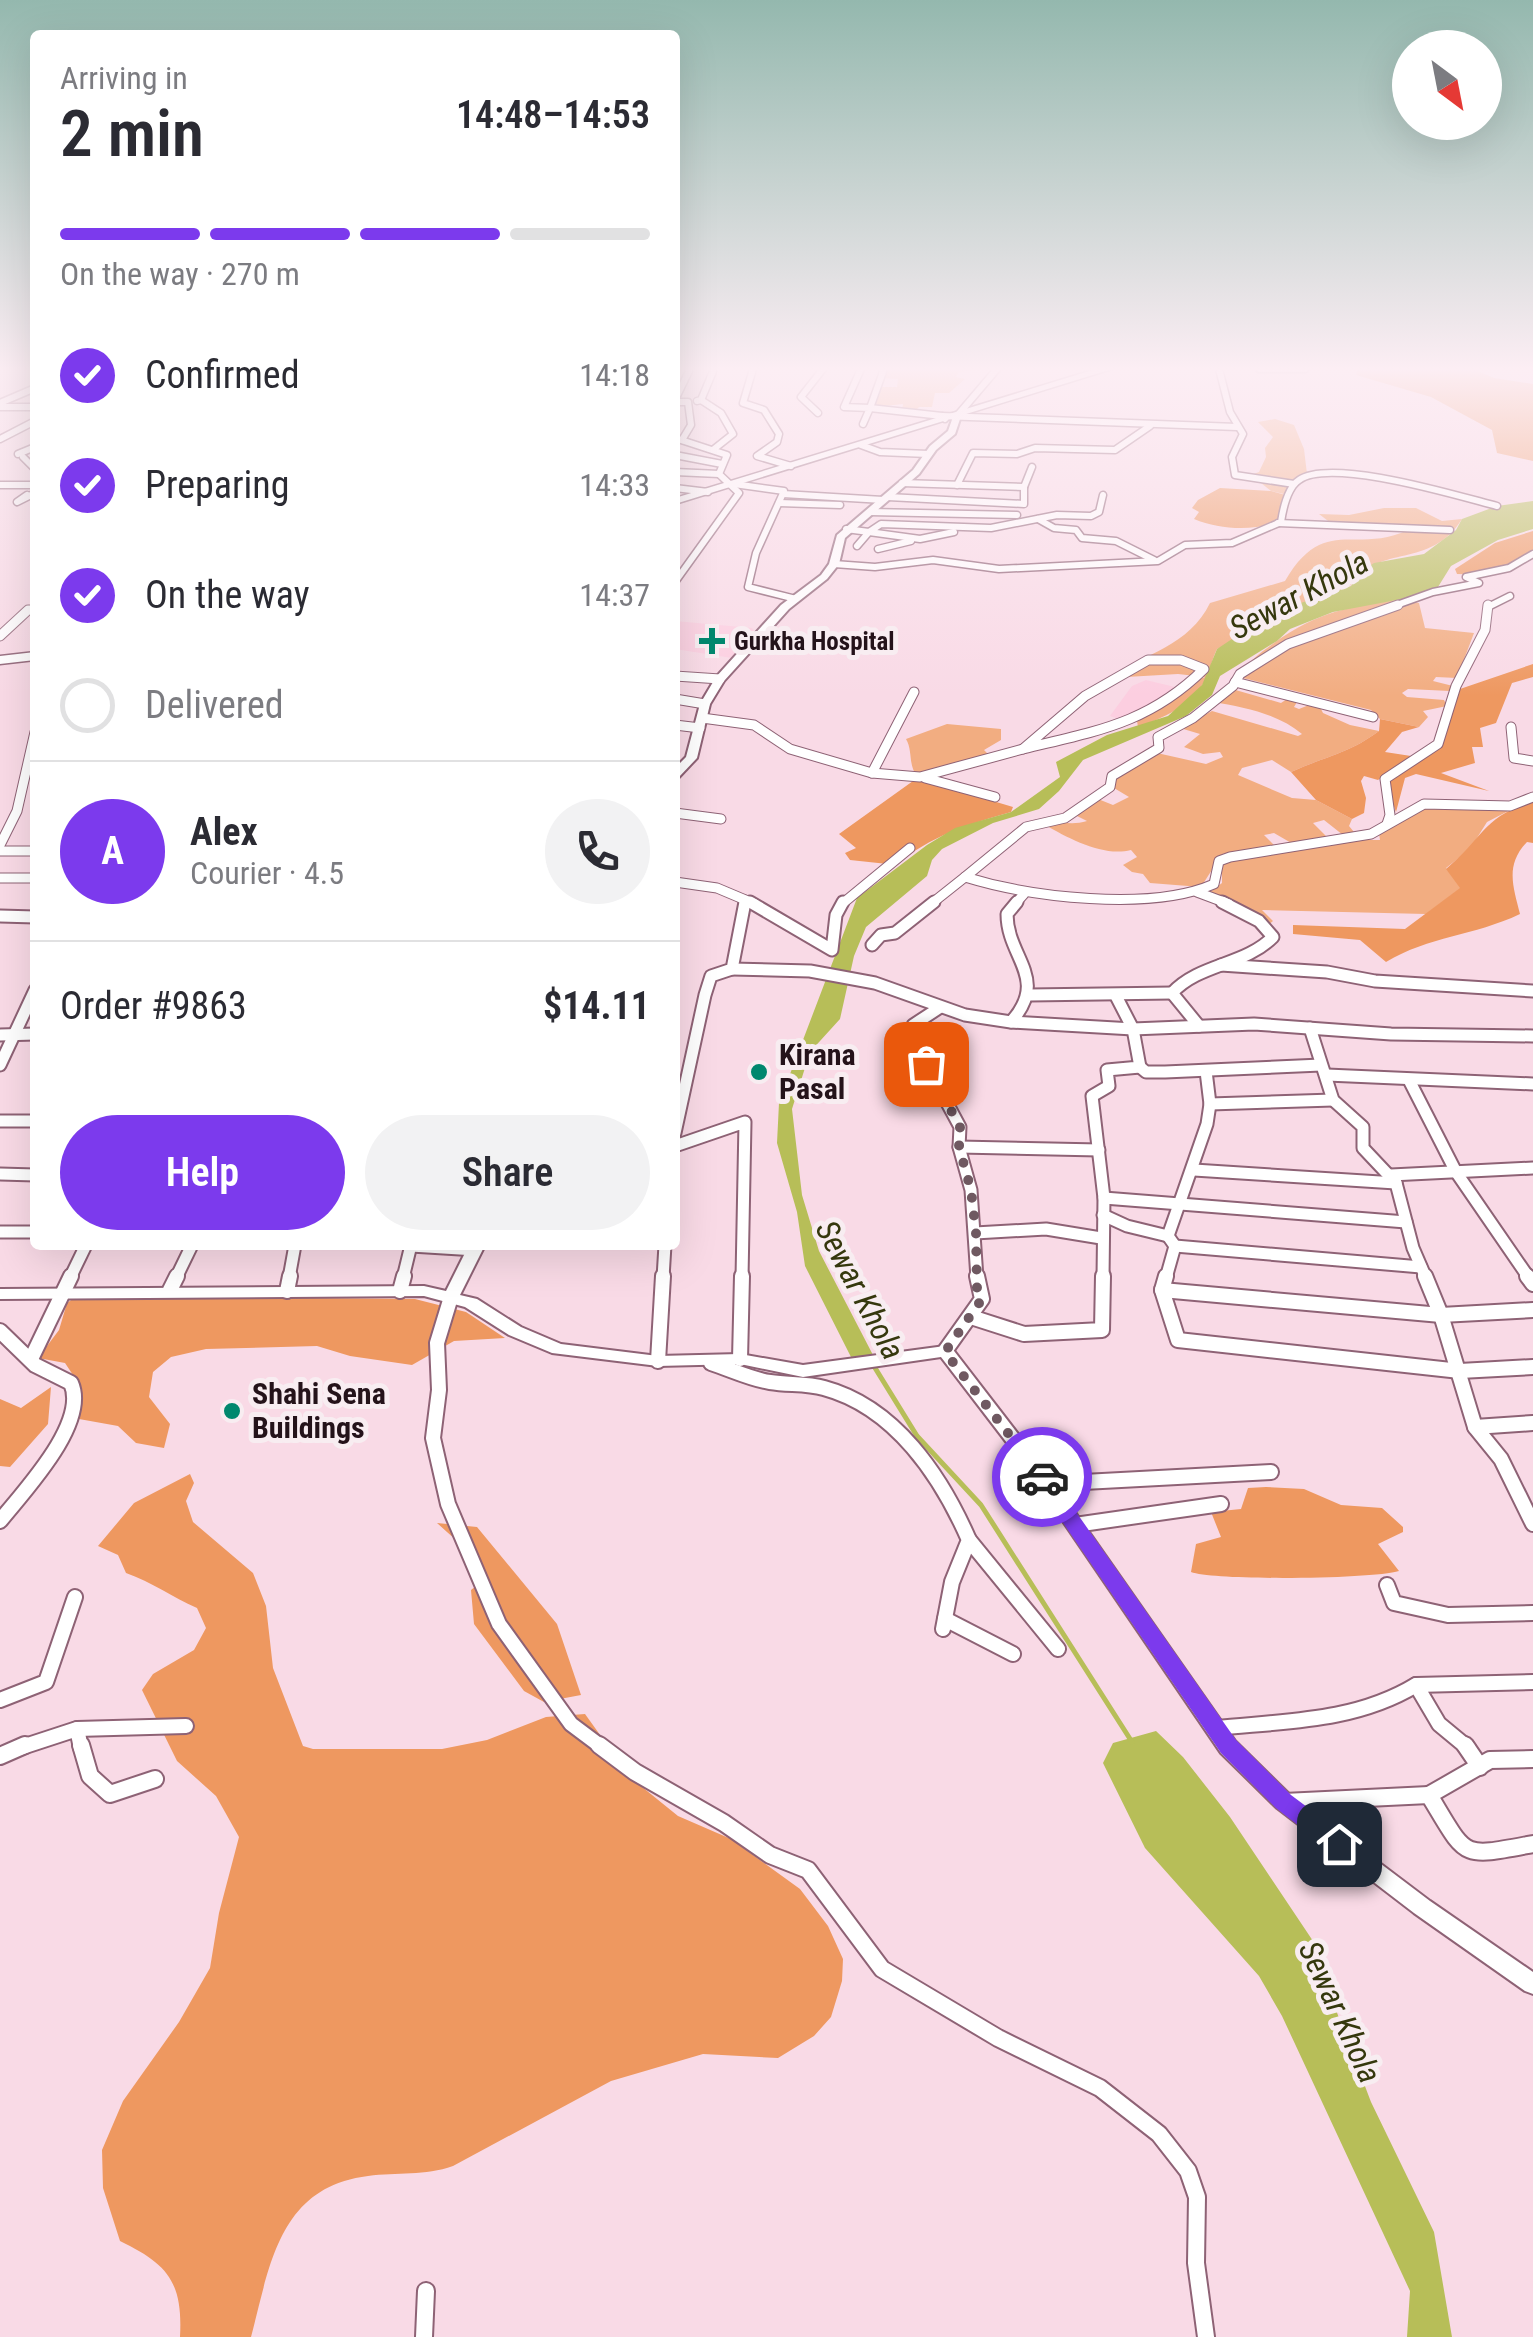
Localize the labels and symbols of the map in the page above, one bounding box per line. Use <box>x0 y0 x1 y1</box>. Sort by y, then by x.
north arrow <box>1392 30 1502 140</box>
water label: Sewar Khola <box>1223 543 1375 647</box>
place label: Gurkha Hospital <box>734 627 895 656</box>
marker: Gurkha Hospital <box>699 628 725 654</box>
pin <box>884 1022 969 1107</box>
place label: Kirana Pasal <box>779 1037 856 1106</box>
marker: Kirana Pasal <box>748 1061 770 1083</box>
water label: Sewar Khola <box>808 1214 912 1366</box>
place label: Shahi Sena Buildings <box>252 1376 386 1445</box>
marker: Shahi Sena Buildings <box>221 1400 243 1422</box>
courier <box>992 1427 1092 1527</box>
pin <box>1297 1802 1382 1887</box>
water label: Sewar Khola <box>1291 1935 1389 2089</box>

